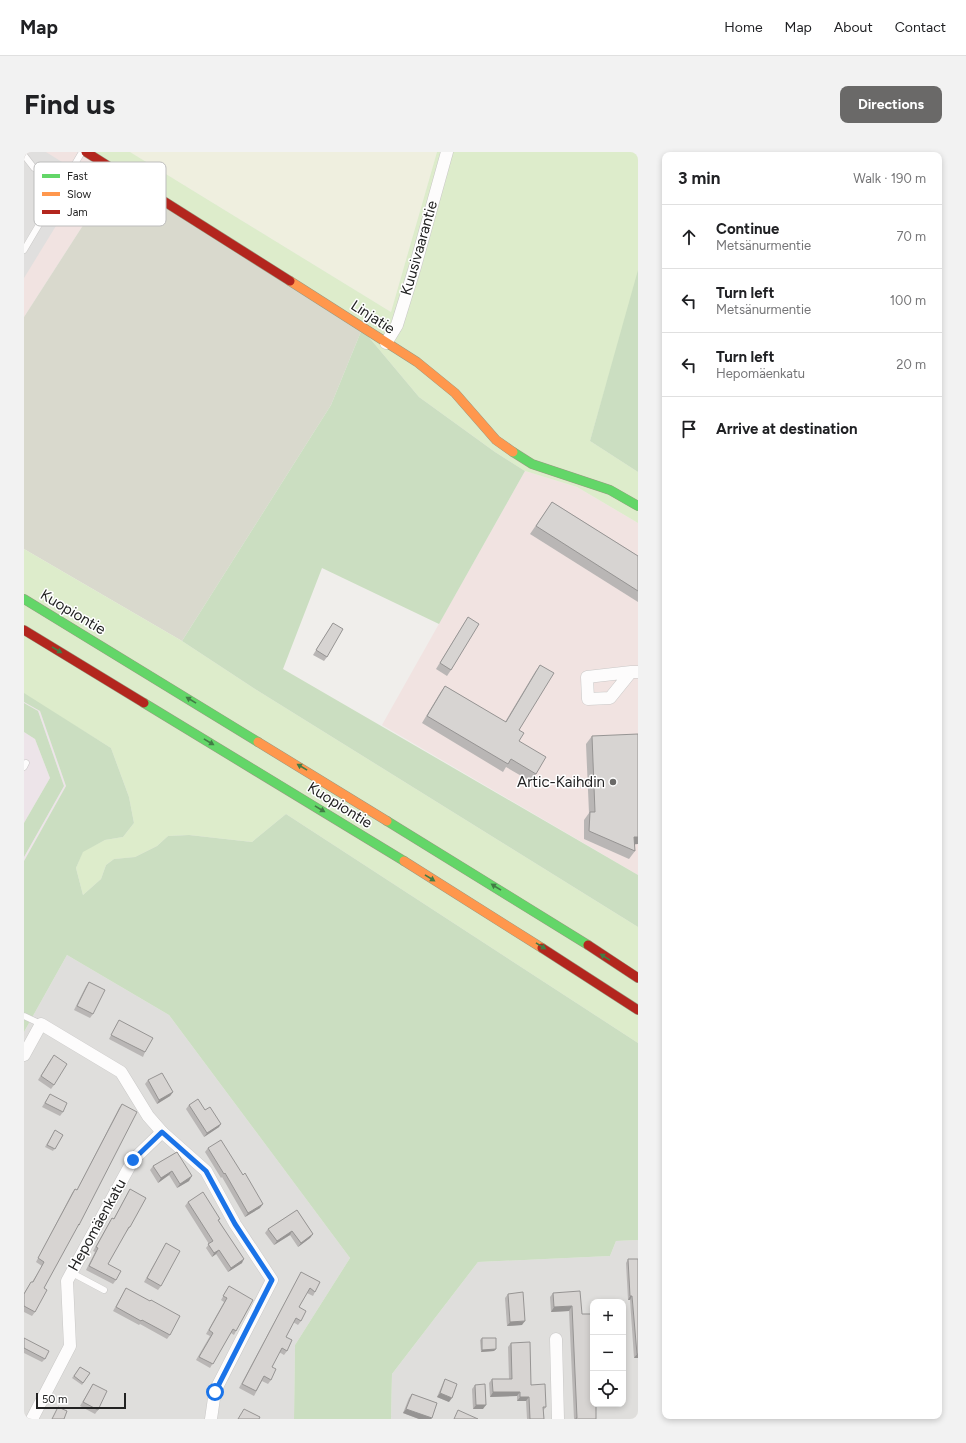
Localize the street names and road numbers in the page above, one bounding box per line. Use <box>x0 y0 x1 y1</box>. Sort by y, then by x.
street label: Kuusivaarantie <box>397 199 441 297</box>
street label: Linjatie <box>348 296 398 338</box>
street label: Kuopiontie <box>37 585 109 639</box>
street label: Kuopiontie <box>304 778 376 832</box>
street label: Hepomäenkatu <box>64 1176 130 1274</box>

